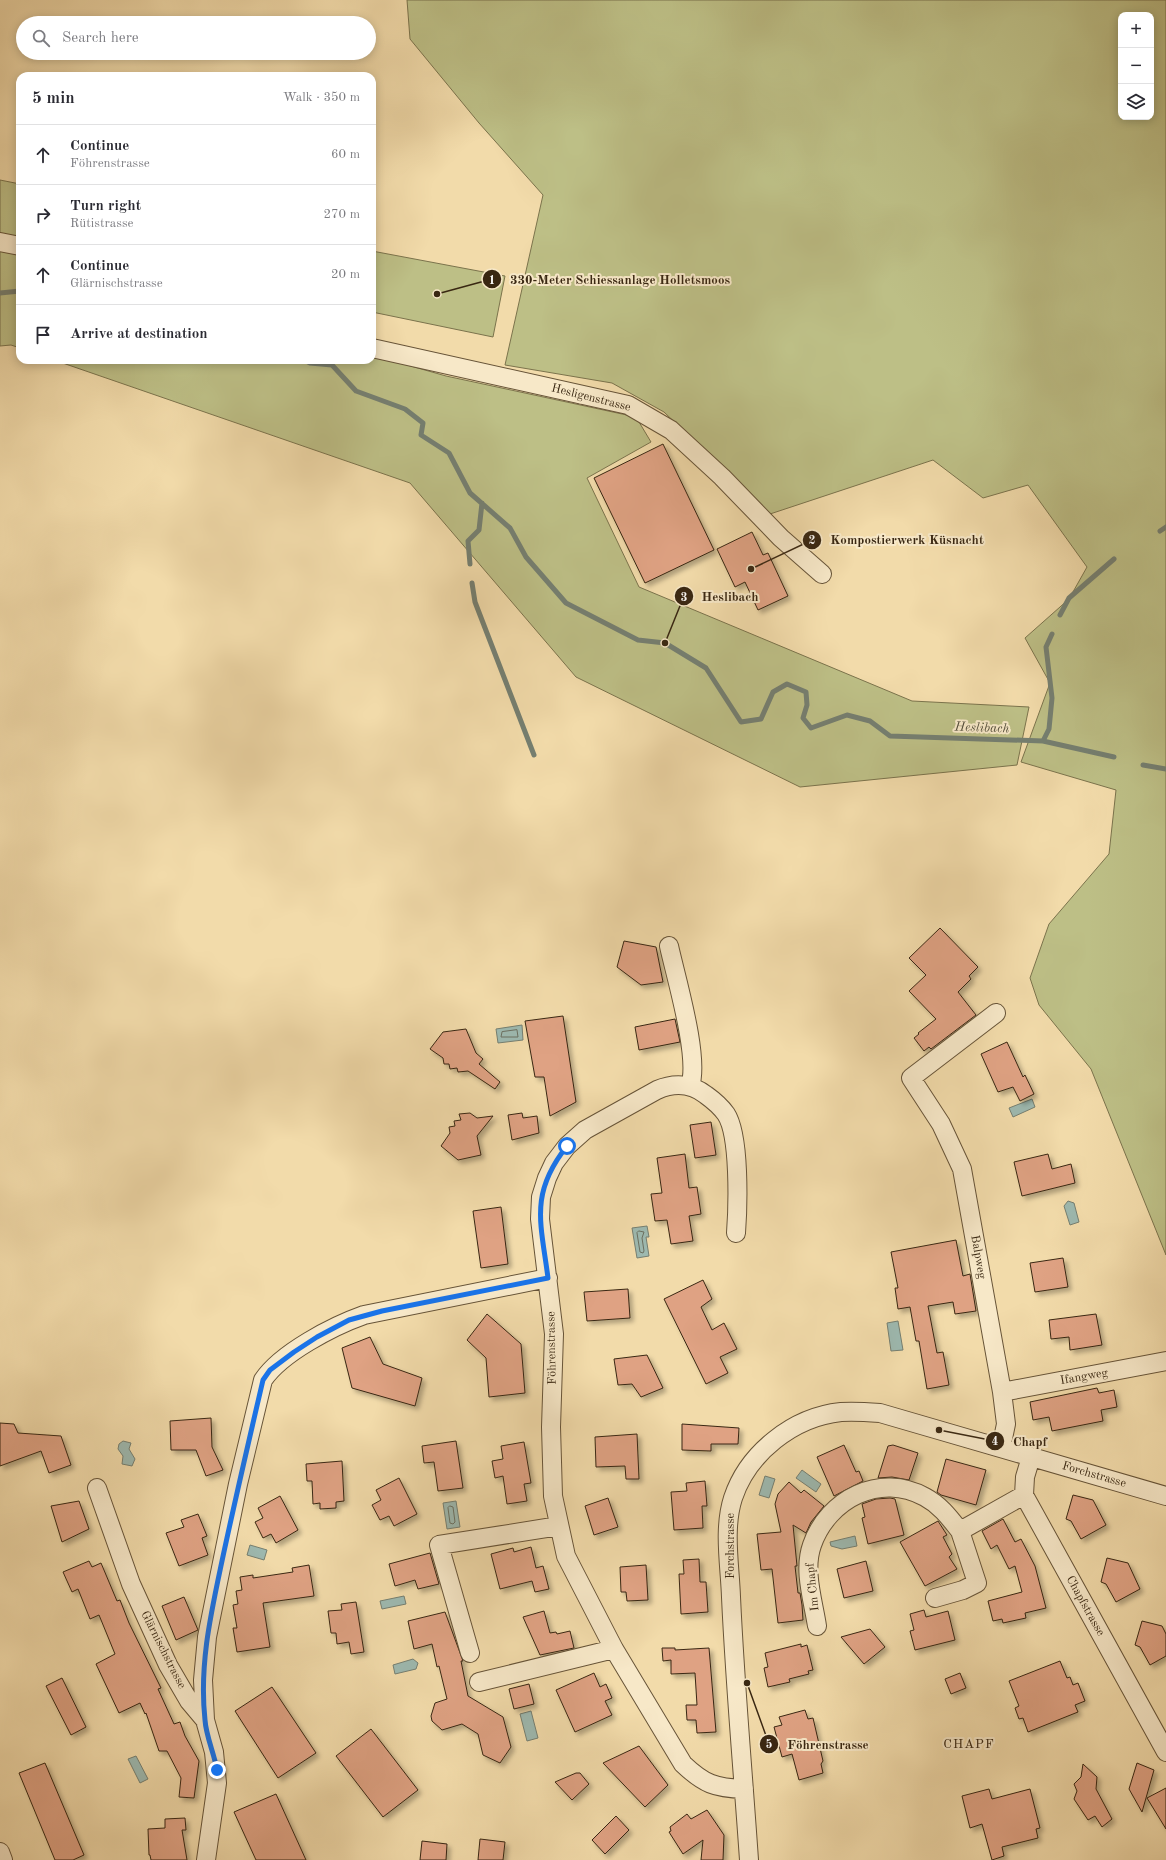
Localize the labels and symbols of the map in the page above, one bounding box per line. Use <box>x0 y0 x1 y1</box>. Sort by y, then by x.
callout: 330-Meter Schiessanlage Holletsmoos <box>482 267 738 292</box>
text: 330-Meter Schiessanlage Holletsmoos <box>510 274 730 287</box>
text: 1 <box>489 275 495 287</box>
street label: Hesligenstrasse <box>550 382 632 414</box>
callout: Kompostierwerk Küsnacht <box>802 527 992 552</box>
text: Kompostierwerk Küsnacht <box>830 534 984 547</box>
text: 2 <box>809 535 816 547</box>
callout: Heslibach <box>674 584 767 609</box>
text: Heslibach <box>701 591 759 604</box>
text: 3 <box>681 592 688 604</box>
water label: Heslibach <box>953 721 1010 735</box>
route start <box>558 1137 576 1155</box>
street label: Balpweg <box>968 1234 988 1280</box>
street label: Föhrenstrasse <box>545 1311 559 1385</box>
street label: Ifangweg <box>1059 1367 1109 1387</box>
callout: Chapf <box>985 1429 1055 1454</box>
text: 4 <box>992 1436 999 1448</box>
text: Chapf <box>1013 1436 1048 1449</box>
street label: Forchstrasse <box>1061 1460 1128 1490</box>
street label: Forchstrasse <box>725 1512 737 1579</box>
street label: Im Chapf <box>804 1561 821 1612</box>
street label: Chapfstrasse <box>1064 1574 1107 1639</box>
street label: Glärnischstrasse <box>138 1609 188 1691</box>
callout: Föhrenstrasse <box>759 1732 877 1757</box>
text: 5 <box>766 1738 773 1751</box>
district label: CHAPF <box>943 1738 995 1751</box>
text: Föhrenstrasse <box>787 1739 869 1752</box>
route end <box>208 1761 226 1779</box>

